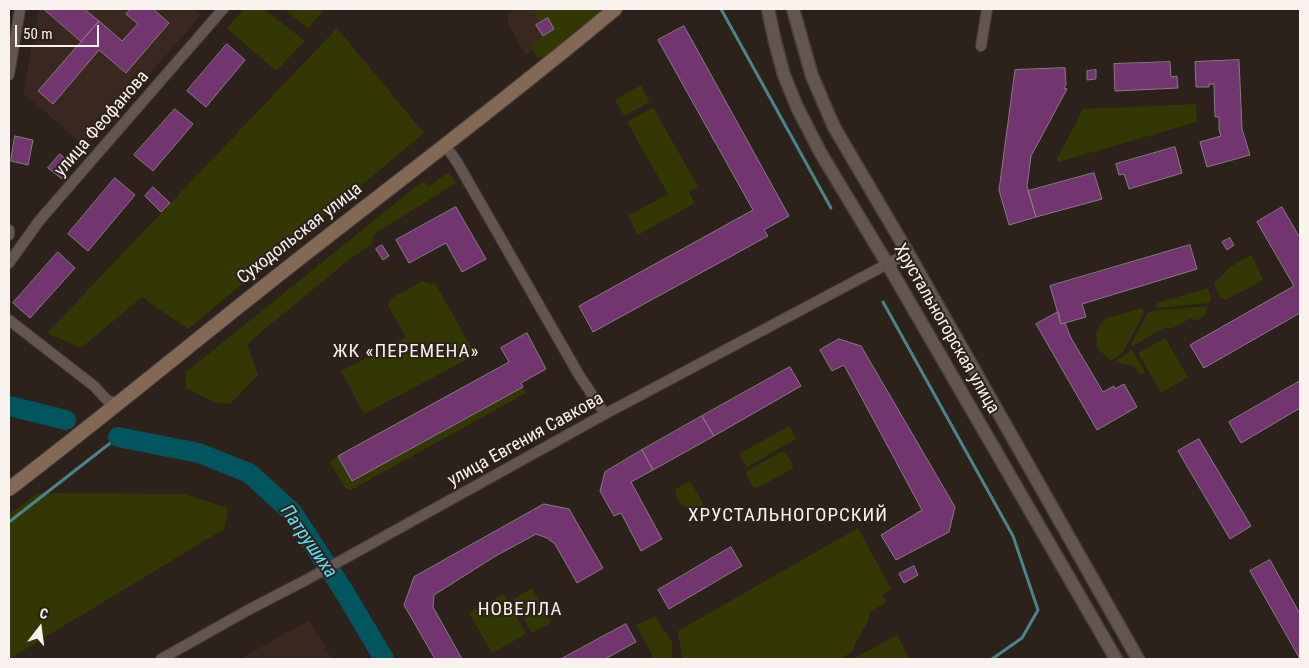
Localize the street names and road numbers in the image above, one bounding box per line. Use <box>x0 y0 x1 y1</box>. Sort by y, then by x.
street label: улица Феофанова <box>50 67 154 181</box>
street label: Суходольская улица <box>233 179 367 289</box>
street label: Хрустальногорская улица <box>888 240 1004 418</box>
street label: улица Евгения Савкова <box>444 388 608 492</box>

